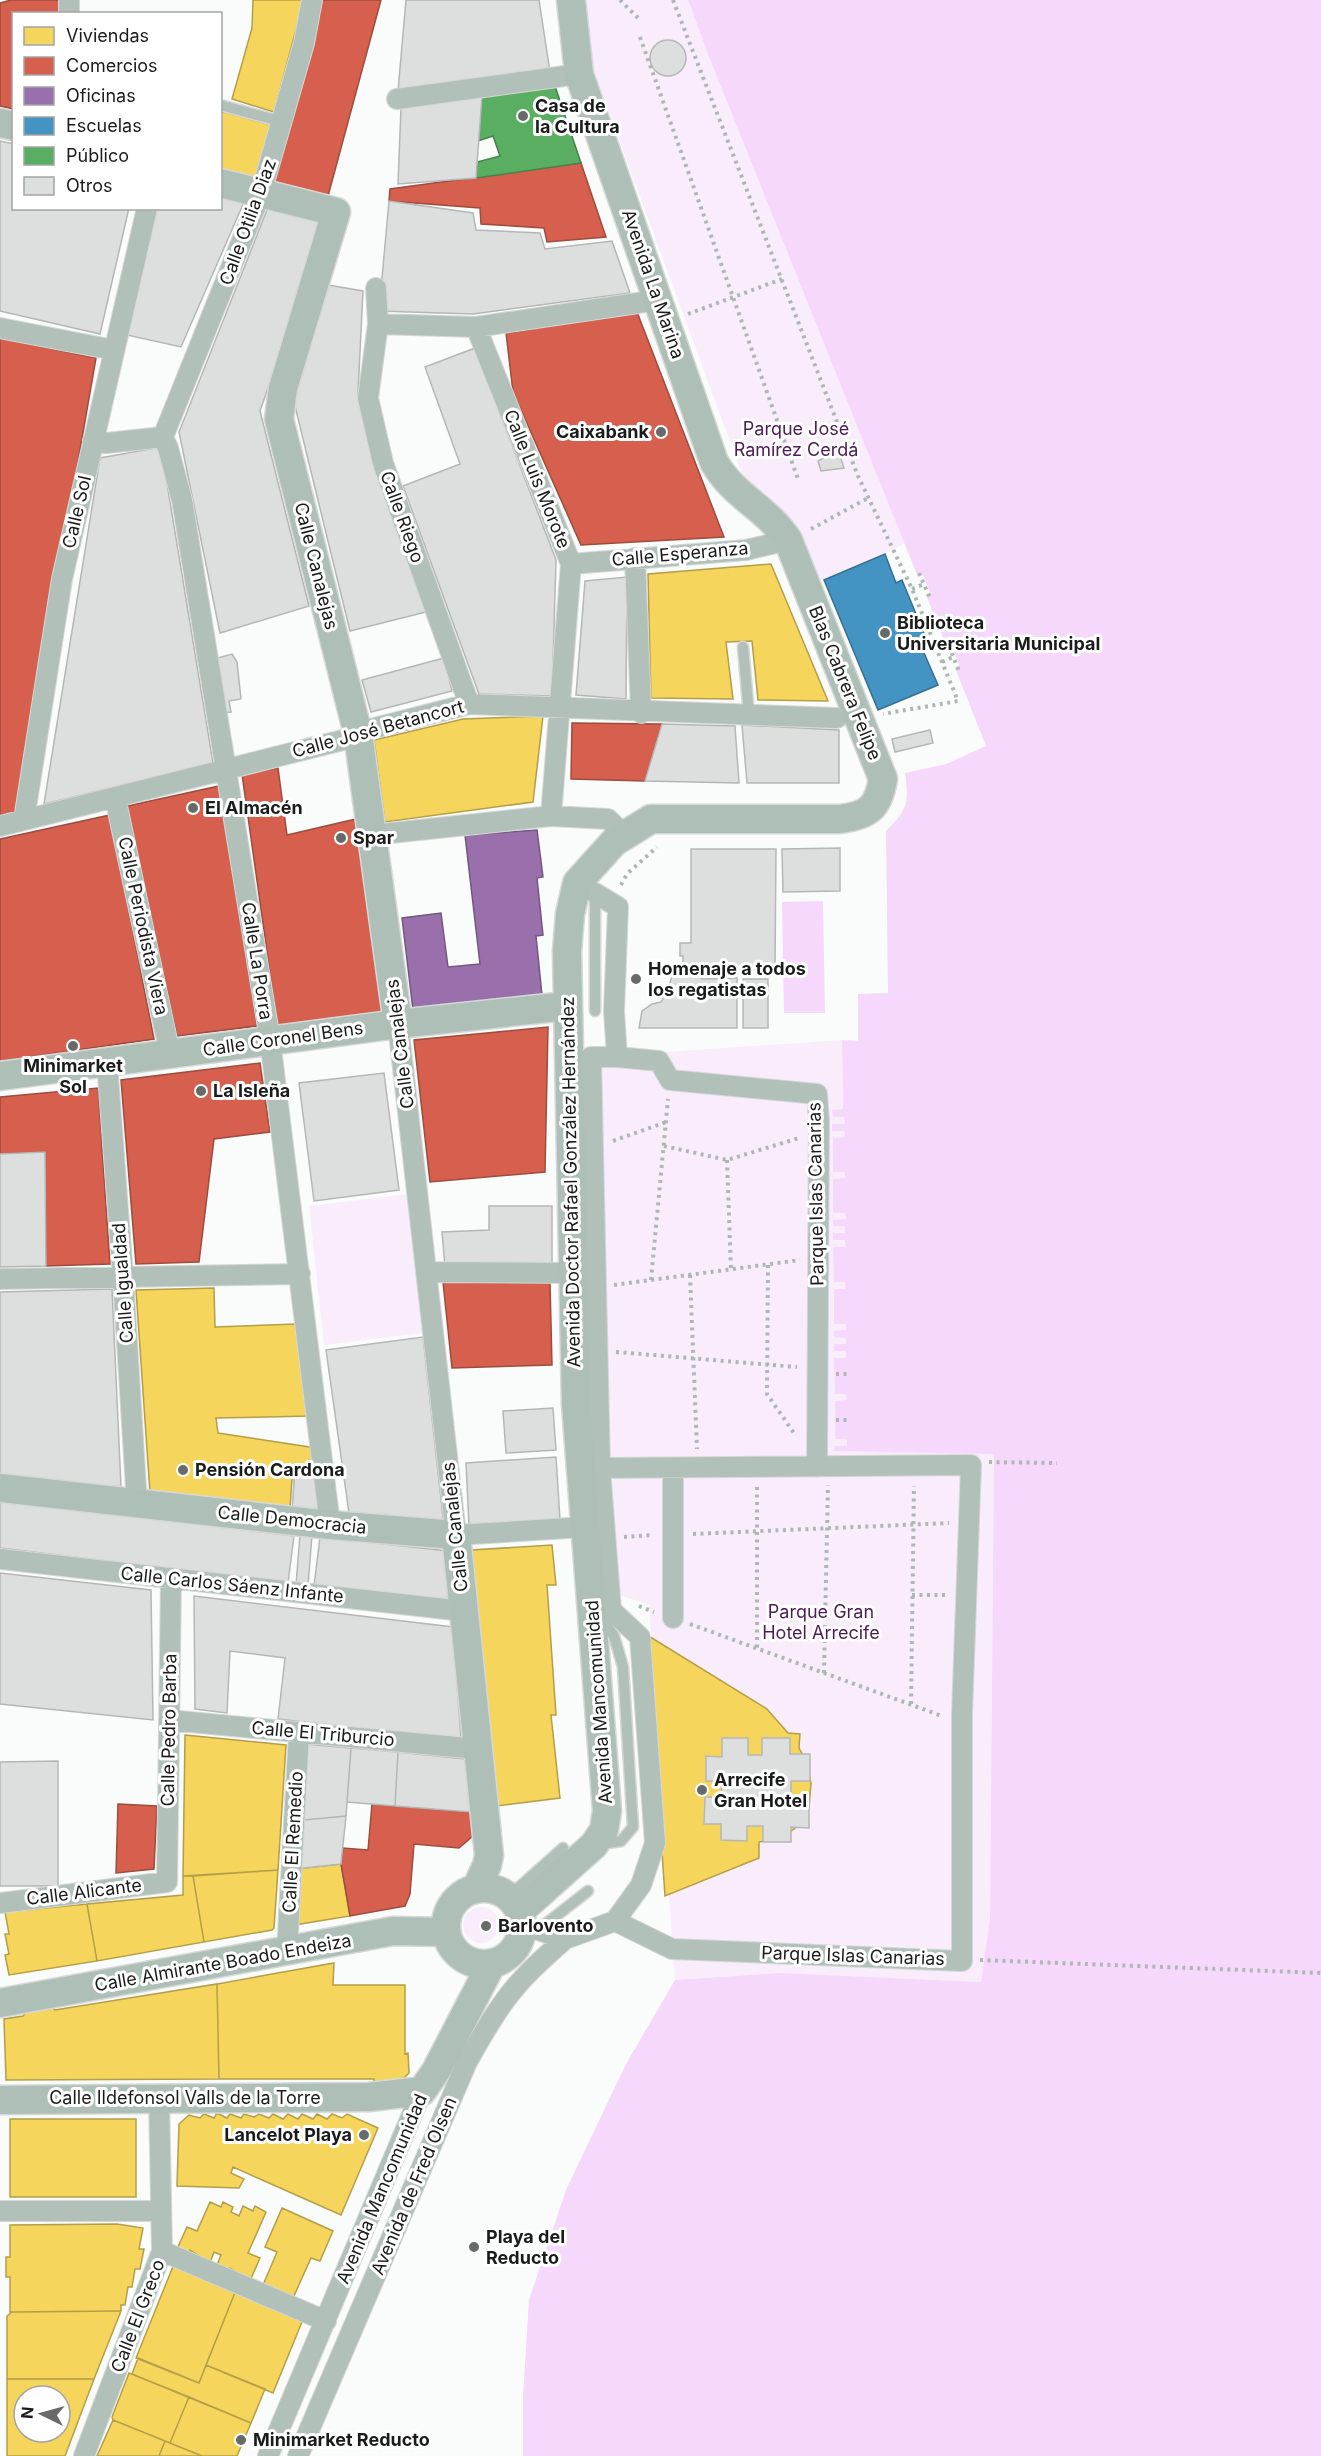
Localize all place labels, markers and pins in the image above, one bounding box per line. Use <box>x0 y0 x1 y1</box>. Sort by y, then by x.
place label: Casa de la Cultura <box>535 95 620 137</box>
marker: Casa de la Cultura <box>516 109 530 123</box>
place label: Caixabank <box>556 421 650 442</box>
marker: Caixabank <box>654 425 668 439</box>
place label: Biblioteca Universitaria Municipal <box>897 612 1100 654</box>
marker: Biblioteca Universitaria Municipal <box>878 626 892 640</box>
place label: El Almacén <box>205 797 303 818</box>
marker: El Almacén <box>186 801 200 815</box>
place label: Spar <box>353 827 394 848</box>
marker: Spar <box>334 831 348 845</box>
place label: Homenaje a todos los regatistas <box>648 958 806 1000</box>
marker: Homenaje a todos los regatistas <box>629 972 643 986</box>
marker: Minimarket Sol <box>66 1039 80 1053</box>
place label: Minimarket Sol <box>23 1055 123 1097</box>
place label: La Isleña <box>213 1080 290 1101</box>
marker: La Isleña <box>194 1084 208 1098</box>
place label: Pensión Cardona <box>195 1459 345 1480</box>
marker: Pensión Cardona <box>176 1463 190 1477</box>
place label: Arrecife Gran Hotel <box>714 1769 807 1811</box>
marker: Arrecife Gran Hotel <box>695 1783 709 1797</box>
place label: Barlovento <box>498 1915 593 1936</box>
marker: Barlovento <box>479 1919 493 1933</box>
place label: Lancelot Playa <box>224 2124 352 2145</box>
marker: Lancelot Playa <box>357 2128 371 2142</box>
place label: Playa del Reducto <box>486 2226 565 2268</box>
marker: Playa del Reducto <box>467 2240 481 2254</box>
place label: Minimarket Reducto <box>253 2429 430 2450</box>
marker: Minimarket Reducto <box>234 2433 248 2447</box>

